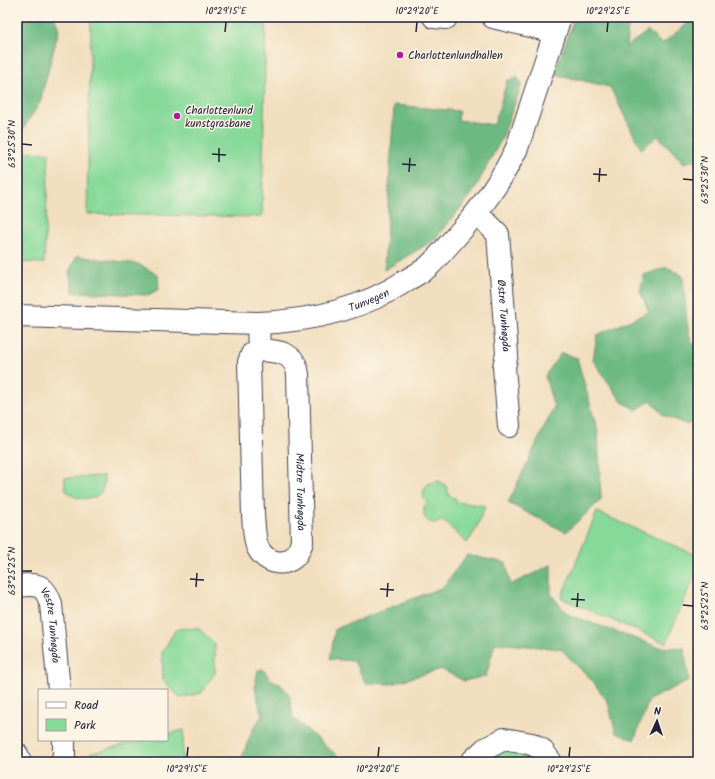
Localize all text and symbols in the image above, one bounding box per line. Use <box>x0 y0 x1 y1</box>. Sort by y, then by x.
text: 10°29'15"E <box>205 3 248 19</box>
text: 10°29'20"E <box>395 3 440 19</box>
text: 10°29'25"E <box>586 3 631 19</box>
place label: Charlottenlundhallen <box>408 47 503 65</box>
marker: Charlottenlundhallen <box>395 50 405 60</box>
place label: Charlottenlund kunstgrasbane <box>185 102 253 133</box>
marker: Charlottenlund kunstgrasbane <box>172 111 182 121</box>
text: 63°25'30"N <box>4 120 20 168</box>
text: 63°25'30"N <box>697 156 713 204</box>
street label: Østre Tunhøgda <box>491 279 515 353</box>
street label: Tunvegen <box>346 284 393 317</box>
street label: Midtre Tunhøgda <box>290 453 310 531</box>
text: 63°25'25"N <box>4 547 20 595</box>
text: 63°25'25"N <box>697 582 713 630</box>
street label: Vestre Tunhøgda <box>35 584 64 664</box>
legend <box>38 689 168 741</box>
text: Road <box>74 696 99 715</box>
north arrow <box>637 701 677 741</box>
text: N <box>654 703 661 721</box>
text: Park <box>74 716 96 735</box>
text: 10°29'15"E <box>166 761 209 777</box>
text: 10°29'20"E <box>356 761 401 777</box>
text: 10°29'25"E <box>547 761 592 777</box>

